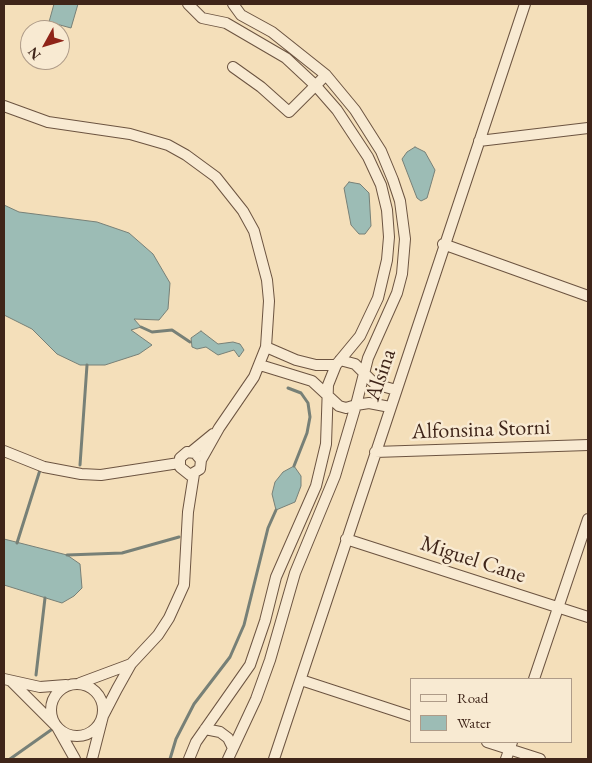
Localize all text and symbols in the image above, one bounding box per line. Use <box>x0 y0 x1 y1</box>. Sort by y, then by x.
north arrow <box>20 20 70 70</box>
text: N <box>24 44 45 64</box>
street label: Alsina <box>360 345 402 405</box>
street label: Alfonsina Storni <box>411 414 551 446</box>
street label: Miguel Cane <box>417 531 529 589</box>
legend <box>410 678 572 743</box>
text: Road <box>457 688 488 707</box>
text: Water <box>457 713 491 732</box>

